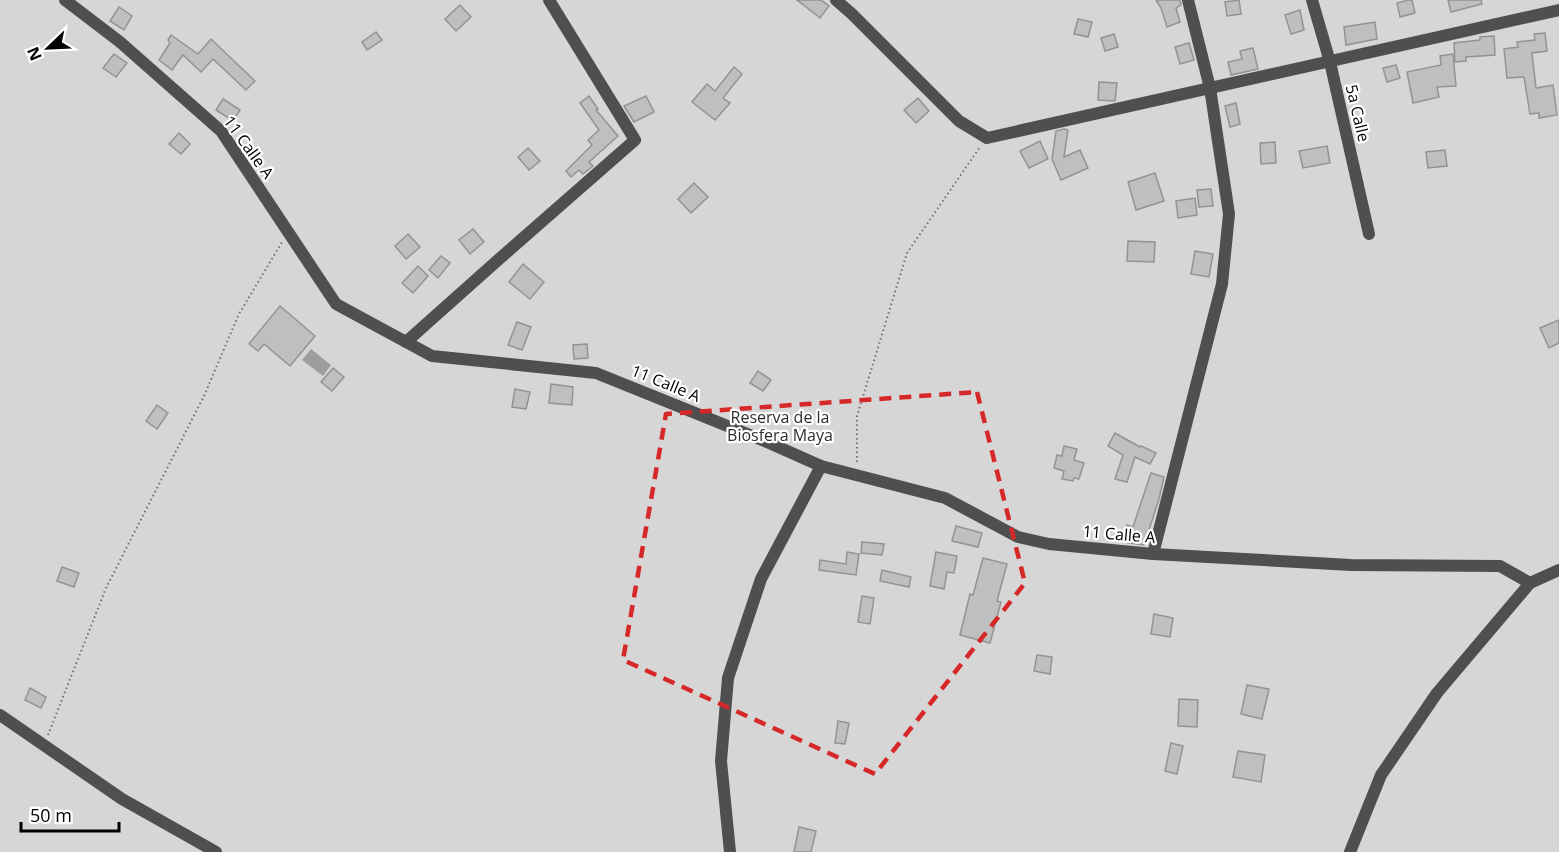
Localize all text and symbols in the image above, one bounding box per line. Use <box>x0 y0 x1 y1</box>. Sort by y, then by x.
north arrow <box>18 18 78 78</box>
text: N <box>22 44 47 64</box>
street label: 5a Calle <box>1341 82 1375 144</box>
street label: 11 Calle A <box>219 111 280 184</box>
street label: 11 Calle A <box>628 359 705 407</box>
park label: Reserva de la Biosfera Maya <box>727 406 833 446</box>
street label: 11 Calle A <box>1082 520 1157 548</box>
scale bar <box>21 795 118 833</box>
text: 50 m <box>30 803 72 827</box>

